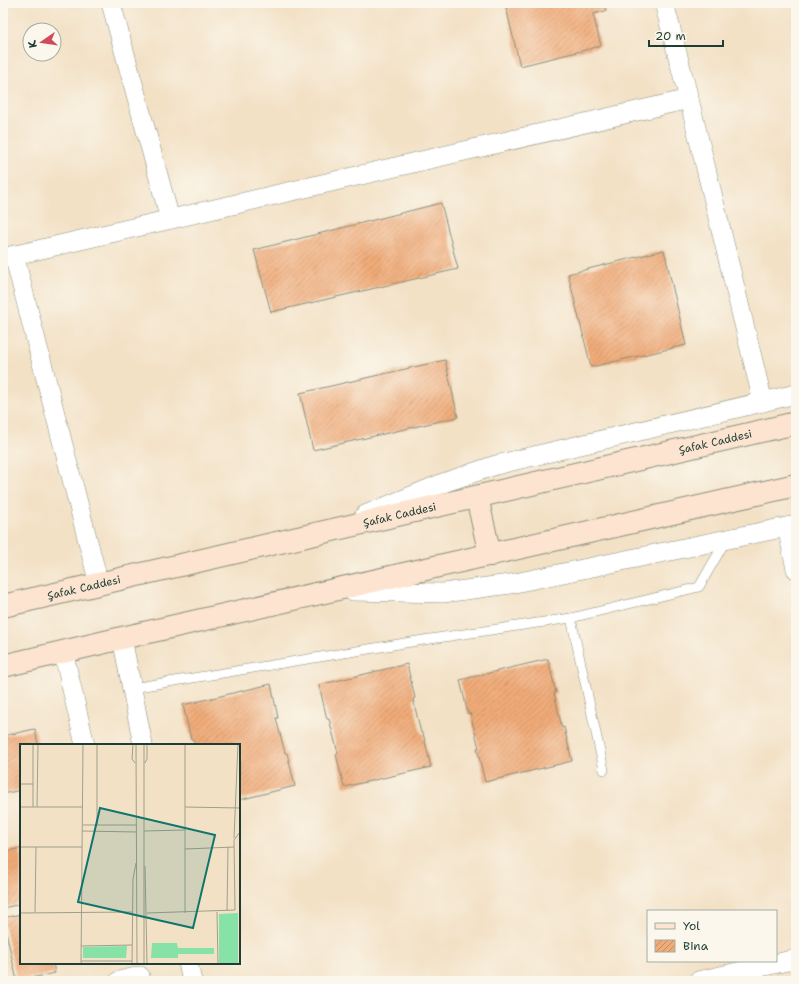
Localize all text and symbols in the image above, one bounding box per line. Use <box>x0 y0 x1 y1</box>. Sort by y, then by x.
north arrow <box>22 22 62 62</box>
scale bar <box>649 22 723 48</box>
text: 20 m <box>655 28 686 44</box>
text: K <box>24 38 41 49</box>
street label: Şafak Caddesi <box>677 426 753 458</box>
street label: Şafak Caddesi <box>362 499 438 531</box>
street label: Şafak Caddesi <box>46 572 122 604</box>
inset map <box>20 744 240 964</box>
legend <box>647 910 777 962</box>
text: Yol <box>683 918 700 934</box>
text: Bina <box>683 938 709 954</box>

